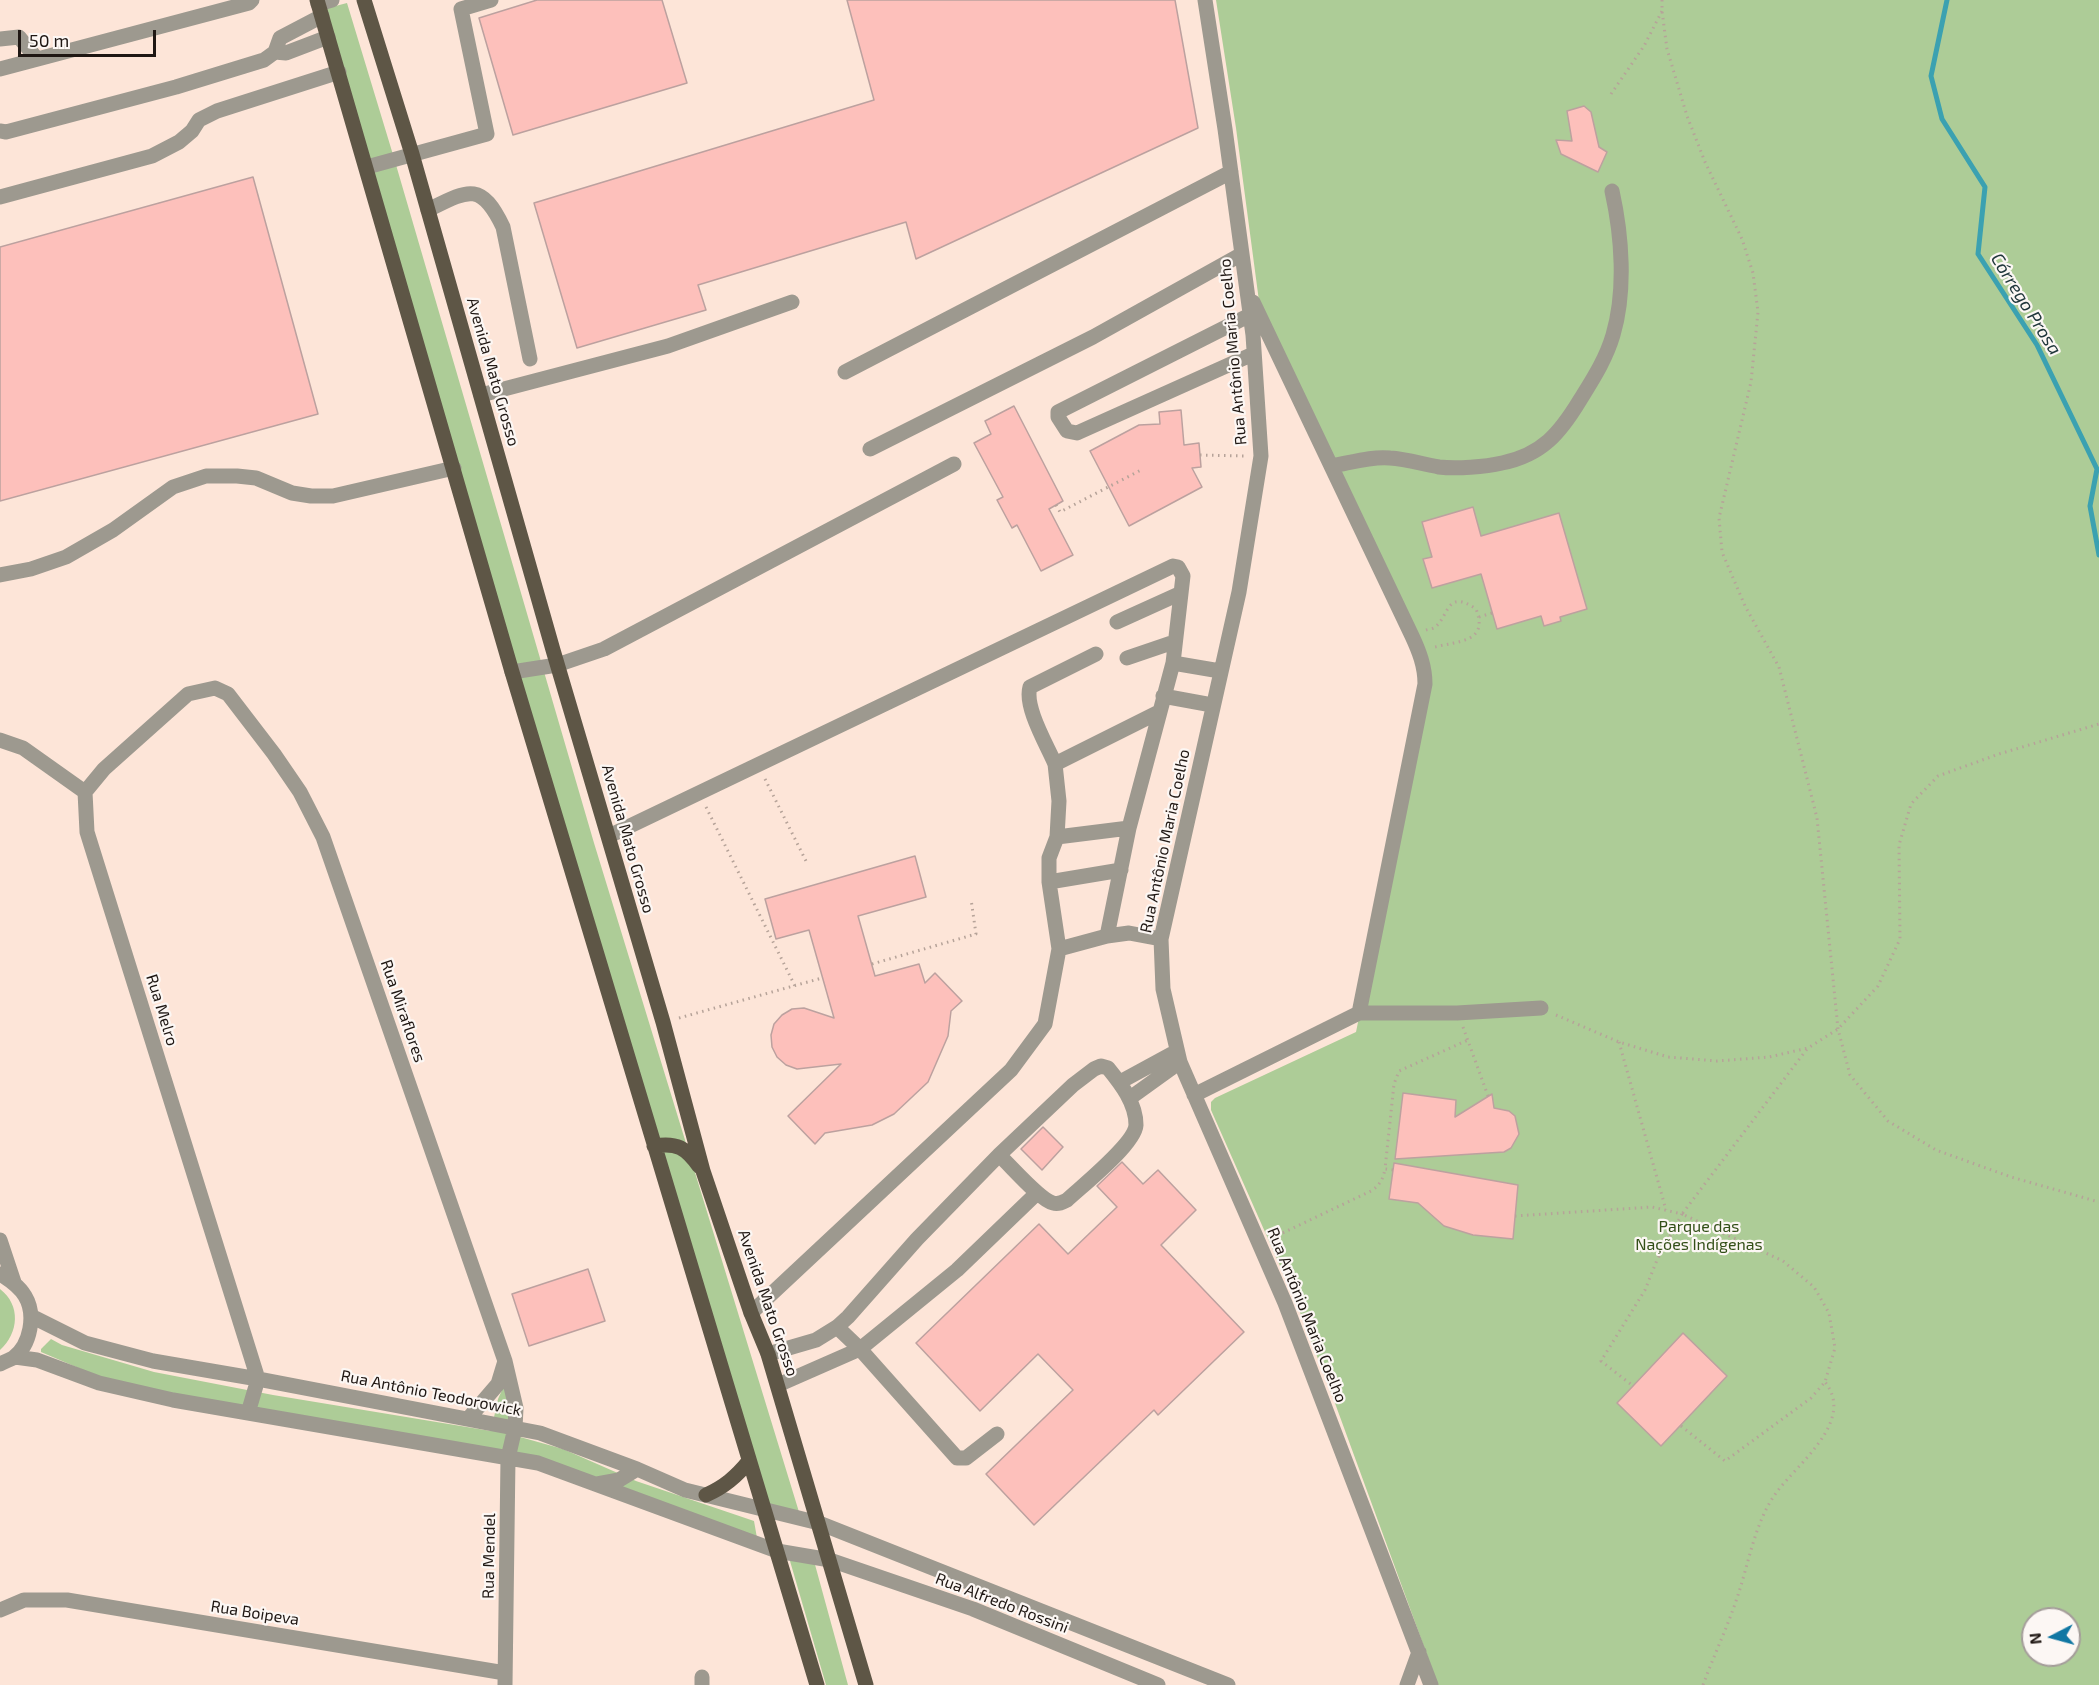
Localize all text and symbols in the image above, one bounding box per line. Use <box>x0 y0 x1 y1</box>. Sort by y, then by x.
scale bar <box>21 18 159 56</box>
text: 50 m <box>29 29 69 51</box>
water label: Córrego Prosa <box>1986 249 2066 359</box>
street label: Rua Antônio Maria Coelho <box>1215 258 1251 446</box>
street label: Avenida Mato Grosso <box>463 296 523 448</box>
street label: Rua Antônio Maria Coelho <box>1136 747 1194 935</box>
street label: Avenida Mato Grosso <box>598 763 658 915</box>
street label: Rua Miraflores <box>376 957 430 1065</box>
street label: Rua Melro <box>142 972 182 1048</box>
park label: Parque das Nações Indígenas <box>1635 1217 1763 1255</box>
street label: Rua Antônio Maria Coelho <box>1263 1225 1351 1405</box>
street label: Avenida Mato Grosso <box>734 1227 802 1379</box>
street label: Rua Antônio Teodorowick <box>339 1366 523 1420</box>
street label: Rua Mendel <box>479 1513 499 1599</box>
street label: Rua Alfredo Rossini <box>933 1569 1071 1637</box>
street label: Rua Boipeva <box>209 1597 301 1629</box>
north arrow <box>2021 1607 2081 1667</box>
text: N <box>2025 1632 2045 1645</box>

